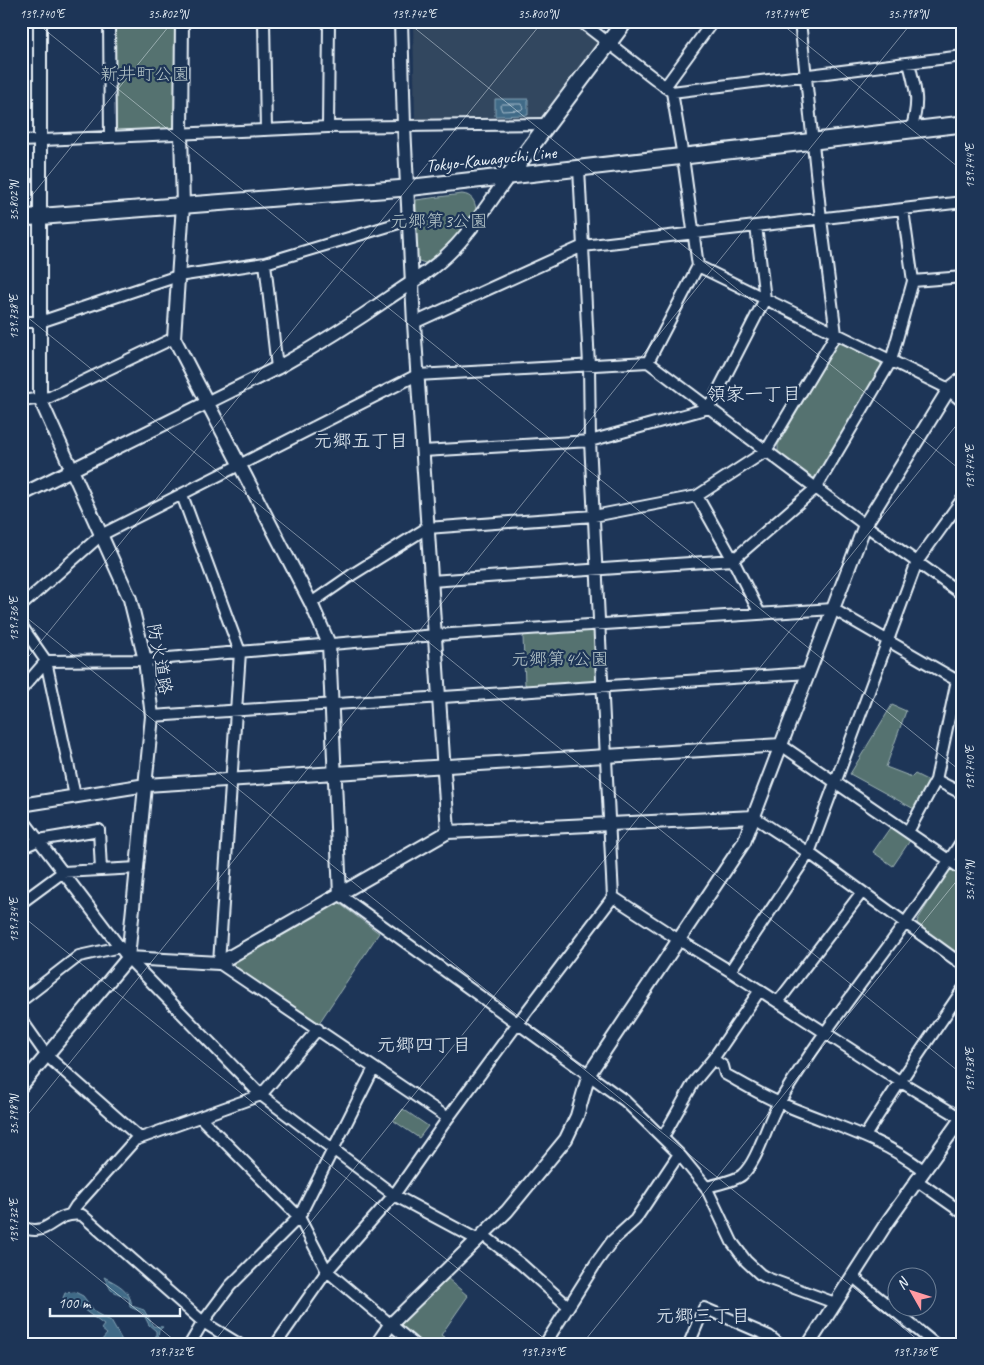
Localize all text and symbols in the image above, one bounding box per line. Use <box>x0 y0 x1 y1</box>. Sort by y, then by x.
text: 139.740°E <box>20 6 66 22</box>
text: 35.802°N <box>148 6 190 22</box>
text: 139.742°E <box>392 6 438 22</box>
text: 35.800°N <box>518 6 560 22</box>
text: 139.744°E <box>764 6 810 22</box>
text: 35.798°N <box>888 6 930 22</box>
park label: 新井町公園 <box>100 63 190 85</box>
street label: Tokyo-Kawaguchi Line <box>425 141 559 177</box>
text: 139.744°E <box>962 142 978 188</box>
text: 35.802°N <box>6 179 22 221</box>
park label: 元郷第3公園 <box>390 210 488 232</box>
text: 139.738°E <box>6 293 22 339</box>
district label: 領家一丁目 <box>706 382 802 406</box>
district label: 元郷五丁目 <box>313 429 409 453</box>
text: 139.742°E <box>962 443 978 489</box>
text: 139.736°E <box>6 595 22 641</box>
street label: 防火道路 <box>143 622 177 696</box>
park label: 元郷第4公園 <box>511 648 609 670</box>
text: 139.740°E <box>962 744 978 790</box>
text: 35.794°N <box>962 859 978 901</box>
text: 139.734°E <box>6 896 22 942</box>
district label: 元郷四丁目 <box>376 1033 472 1057</box>
text: 139.738°E <box>962 1046 978 1092</box>
text: 35.798°N <box>6 1093 22 1135</box>
text: 139.732°E <box>6 1197 22 1243</box>
north arrow <box>886 1268 936 1318</box>
text: N <box>893 1274 913 1293</box>
scale bar <box>50 1285 180 1317</box>
text: 100 m <box>58 1294 92 1313</box>
district label: 元郷三丁目 <box>655 1304 751 1328</box>
text: 139.732°E <box>149 1344 195 1360</box>
text: 139.734°E <box>521 1344 567 1360</box>
text: 139.736°E <box>893 1344 939 1360</box>

